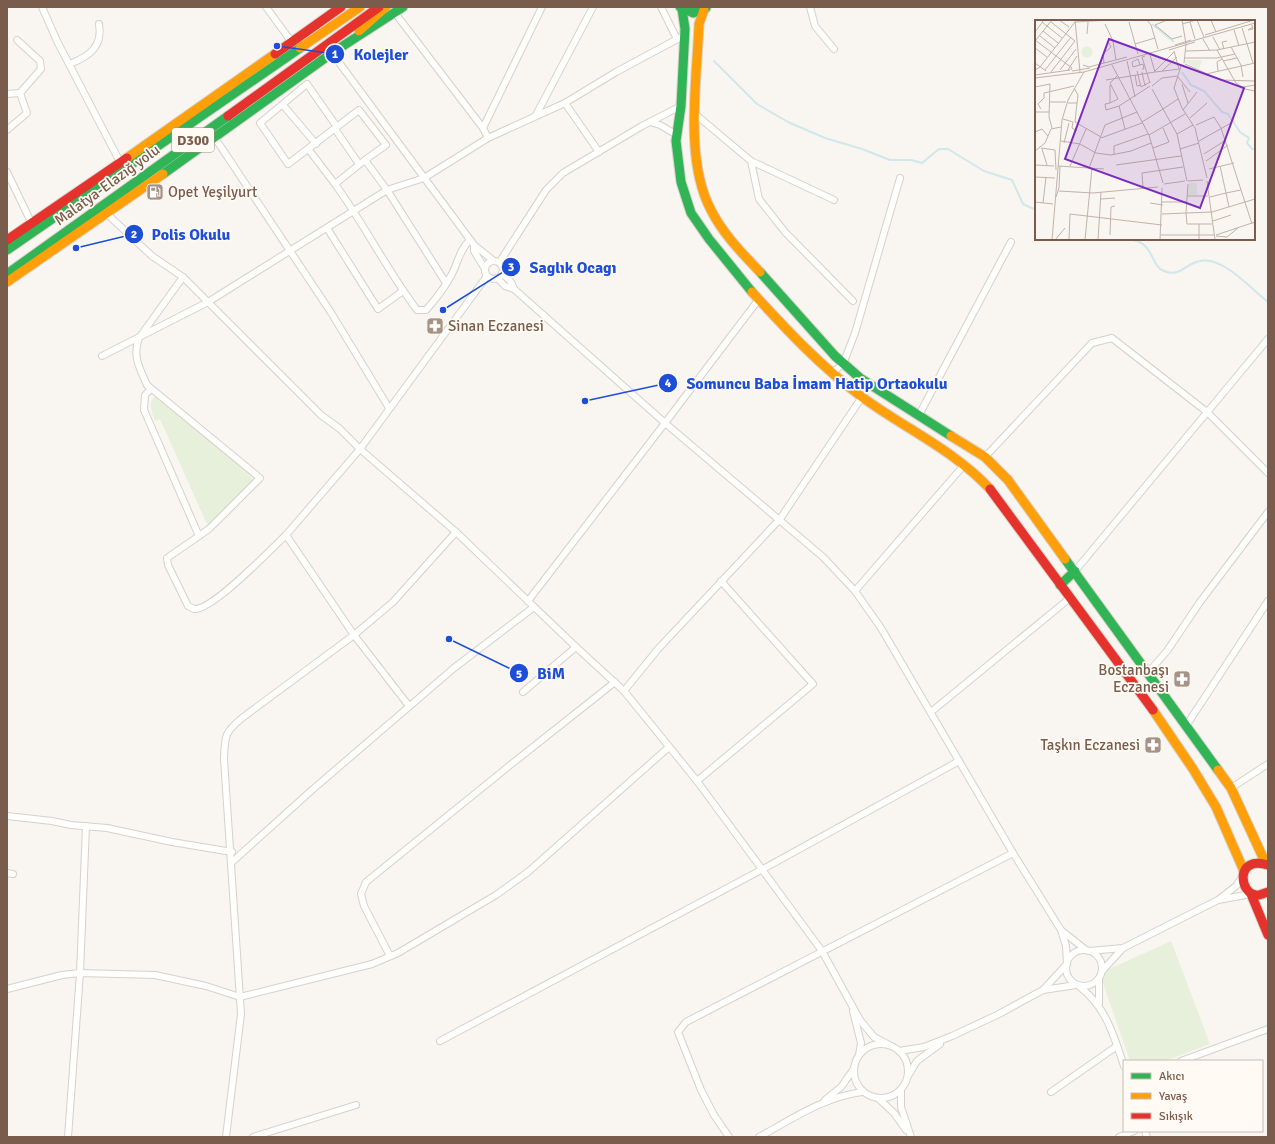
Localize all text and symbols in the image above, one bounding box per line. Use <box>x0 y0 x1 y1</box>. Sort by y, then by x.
inset map <box>1035 20 1255 240</box>
callout: Kolejler <box>325 40 416 68</box>
text: Kolejler <box>354 45 409 65</box>
text: 1 <box>332 47 339 62</box>
road number: D300 <box>172 128 214 152</box>
street label: Malatya-Elazığ yolu <box>51 141 163 229</box>
fuel station icon: Opet Yeşilyurt <box>145 182 165 202</box>
place label: Opet Yeşilyurt <box>168 183 257 201</box>
callout: Polis Okulu <box>124 220 239 248</box>
text: Polis Okulu <box>152 225 231 245</box>
text: 2 <box>131 227 137 242</box>
callout: Saglık Ocagı <box>501 253 624 281</box>
text: Saglık Ocagı <box>530 258 616 278</box>
text: 3 <box>508 260 514 275</box>
pharmacy icon: Sinan Eczanesi <box>425 316 445 336</box>
place label: Sinan Eczanesi <box>448 317 544 335</box>
callout: Somuncu Baba İmam Hatip Ortaokulu <box>658 369 955 397</box>
text: Somuncu Baba İmam Hatip Ortaokulu <box>686 374 948 394</box>
text: 4 <box>665 376 672 391</box>
callout: BiM <box>509 659 573 687</box>
place label: Bostanbaşı Eczanesi <box>1098 661 1169 696</box>
text: BiM <box>537 664 565 684</box>
text: 5 <box>516 667 522 682</box>
pharmacy icon: Bostanbaşı Eczanesi <box>1172 669 1192 689</box>
pharmacy icon: Taşkın Eczanesi <box>1143 735 1163 755</box>
place label: Taşkın Eczanesi <box>1041 736 1140 754</box>
legend <box>1123 1060 1263 1132</box>
text: Akıcı <box>1159 1069 1185 1084</box>
text: Yavaş <box>1159 1089 1187 1104</box>
text: Sıkışık <box>1159 1109 1193 1124</box>

